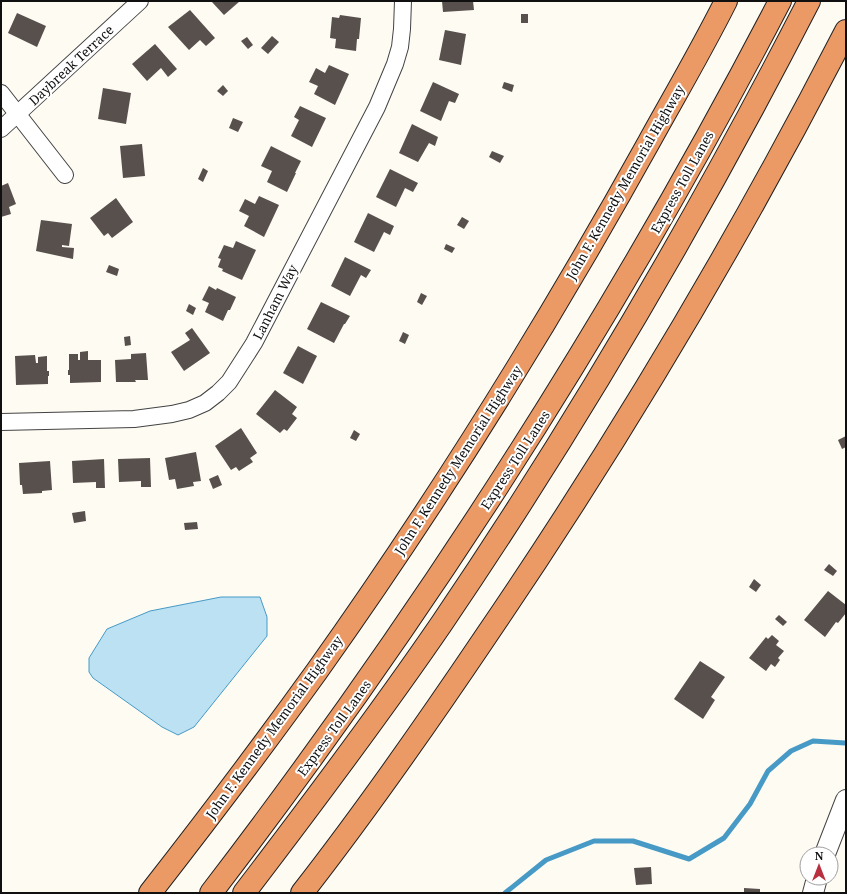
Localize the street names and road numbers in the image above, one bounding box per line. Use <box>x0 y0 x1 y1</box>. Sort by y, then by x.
street label: Daybreak Terrace <box>25 21 117 109</box>
street label: John F. Kennedy Memorial Highway <box>561 81 689 284</box>
street label: Express Toll Lanes <box>646 127 718 237</box>
street label: Lanham Way <box>248 261 302 343</box>
street label: John F. Kennedy Memorial Highway <box>389 361 526 559</box>
street label: Express Toll Lanes <box>476 407 554 513</box>
street label: John F. Kennedy Memorial Highway <box>201 631 347 823</box>
street label: Express Toll Lanes <box>293 676 375 780</box>

